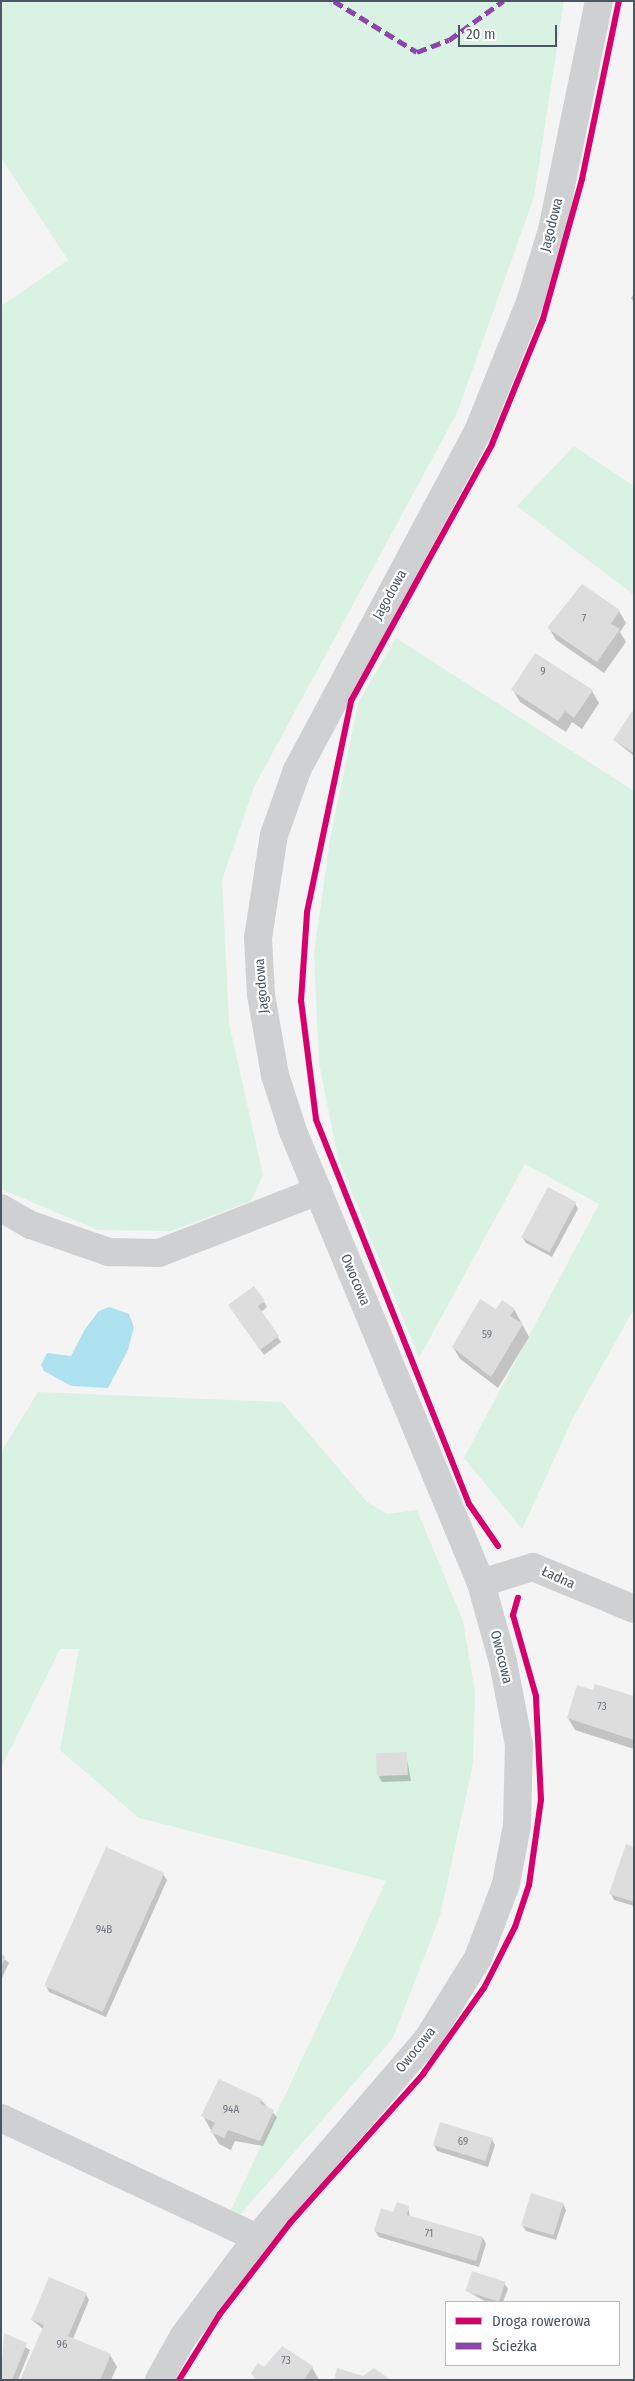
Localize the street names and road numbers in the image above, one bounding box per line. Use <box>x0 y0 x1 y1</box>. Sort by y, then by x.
street label: Jagodowa <box>537 196 567 254</box>
street label: Jagodowa <box>369 567 411 623</box>
street label: Jagodowa <box>251 958 273 1014</box>
street label: Owocowa <box>337 1252 373 1308</box>
street label: Ładna <box>539 1563 577 1593</box>
street label: Owocowa <box>486 1629 516 1685</box>
street label: Owocowa <box>392 2024 440 2076</box>

